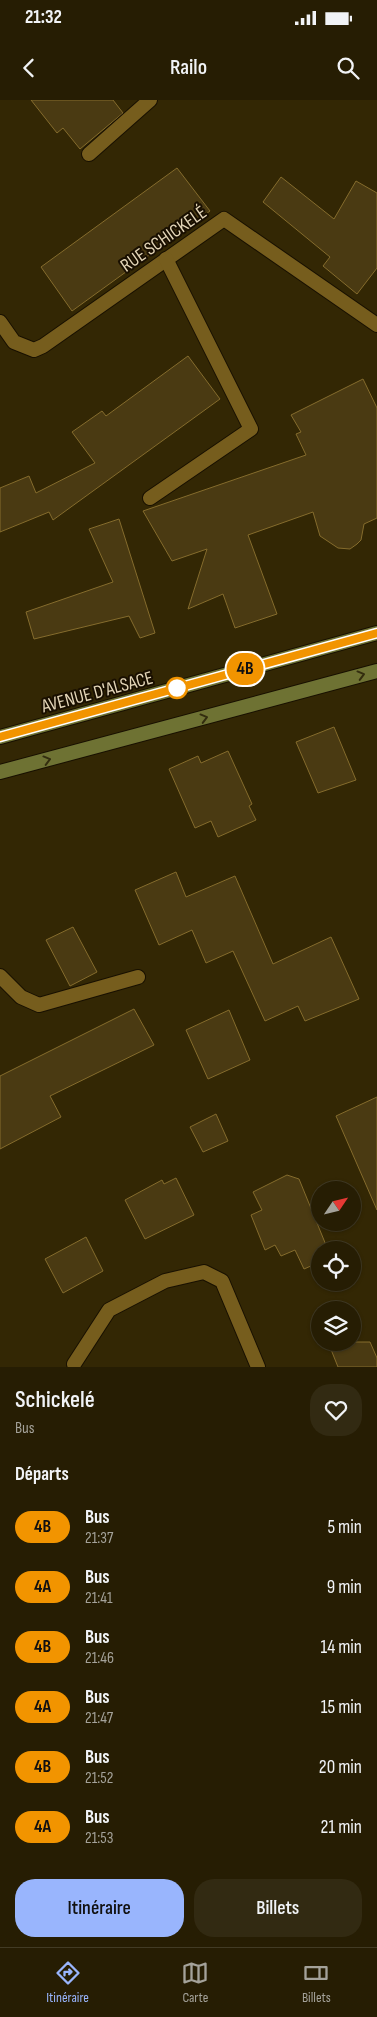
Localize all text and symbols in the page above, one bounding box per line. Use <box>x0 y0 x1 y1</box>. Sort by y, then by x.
text: 21:32 <box>25 6 62 29</box>
icon: back <box>15 54 43 82</box>
text: Railo <box>170 54 207 81</box>
icon: search <box>334 54 362 82</box>
street label: RUE SCHICKELÉ <box>116 201 211 277</box>
line badge: 4B <box>222 653 268 685</box>
text: 4B <box>237 658 253 679</box>
street label: AVENUE D'ALSACE <box>38 667 156 719</box>
one-way arrow <box>356 671 365 681</box>
unlabelled marker <box>166 677 188 699</box>
one-way arrow <box>199 713 208 723</box>
one-way arrow <box>43 755 51 765</box>
north arrow <box>311 1181 361 1231</box>
map controls <box>311 1181 361 1351</box>
button: locate <box>311 1241 361 1291</box>
button: layers <box>311 1301 361 1351</box>
button: heart <box>310 1384 362 1436</box>
text: Schickelé <box>15 1385 95 1414</box>
text: Bus <box>15 1419 35 1438</box>
text: Départs <box>15 1463 69 1486</box>
text: Bus <box>85 1506 110 1529</box>
text: 4B <box>34 1516 51 1537</box>
text: 5 min <box>327 1516 362 1539</box>
text: 21:37 <box>85 1529 113 1548</box>
text: Bus <box>85 1566 110 1589</box>
text: 4A <box>34 1576 51 1597</box>
text: 9 min <box>327 1576 362 1599</box>
text: 21:41 <box>85 1589 113 1608</box>
text: Bus <box>85 1626 110 1649</box>
text: 4B <box>34 1636 51 1657</box>
text: 14 min <box>321 1636 362 1659</box>
text: 21:46 <box>85 1649 114 1668</box>
text: Bus <box>85 1686 110 1709</box>
text: 4A <box>34 1696 51 1717</box>
text: 15 min <box>321 1696 362 1719</box>
text: 21:47 <box>85 1709 113 1728</box>
text: Bus <box>85 1746 110 1769</box>
text: 4B <box>34 1756 51 1777</box>
text: 20 min <box>319 1756 362 1779</box>
text: 21:52 <box>85 1769 113 1788</box>
text: Bus <box>85 1806 110 1829</box>
text: 4A <box>34 1816 51 1837</box>
text: 21 min <box>321 1816 362 1839</box>
text: 21:53 <box>85 1829 113 1848</box>
button: Itinéraire <box>15 1879 184 1937</box>
button: Billets <box>194 1879 362 1937</box>
tab: Itinéraire <box>46 1959 89 2006</box>
tab: Carte <box>181 1959 209 2006</box>
tab: Billets <box>302 1959 331 2006</box>

